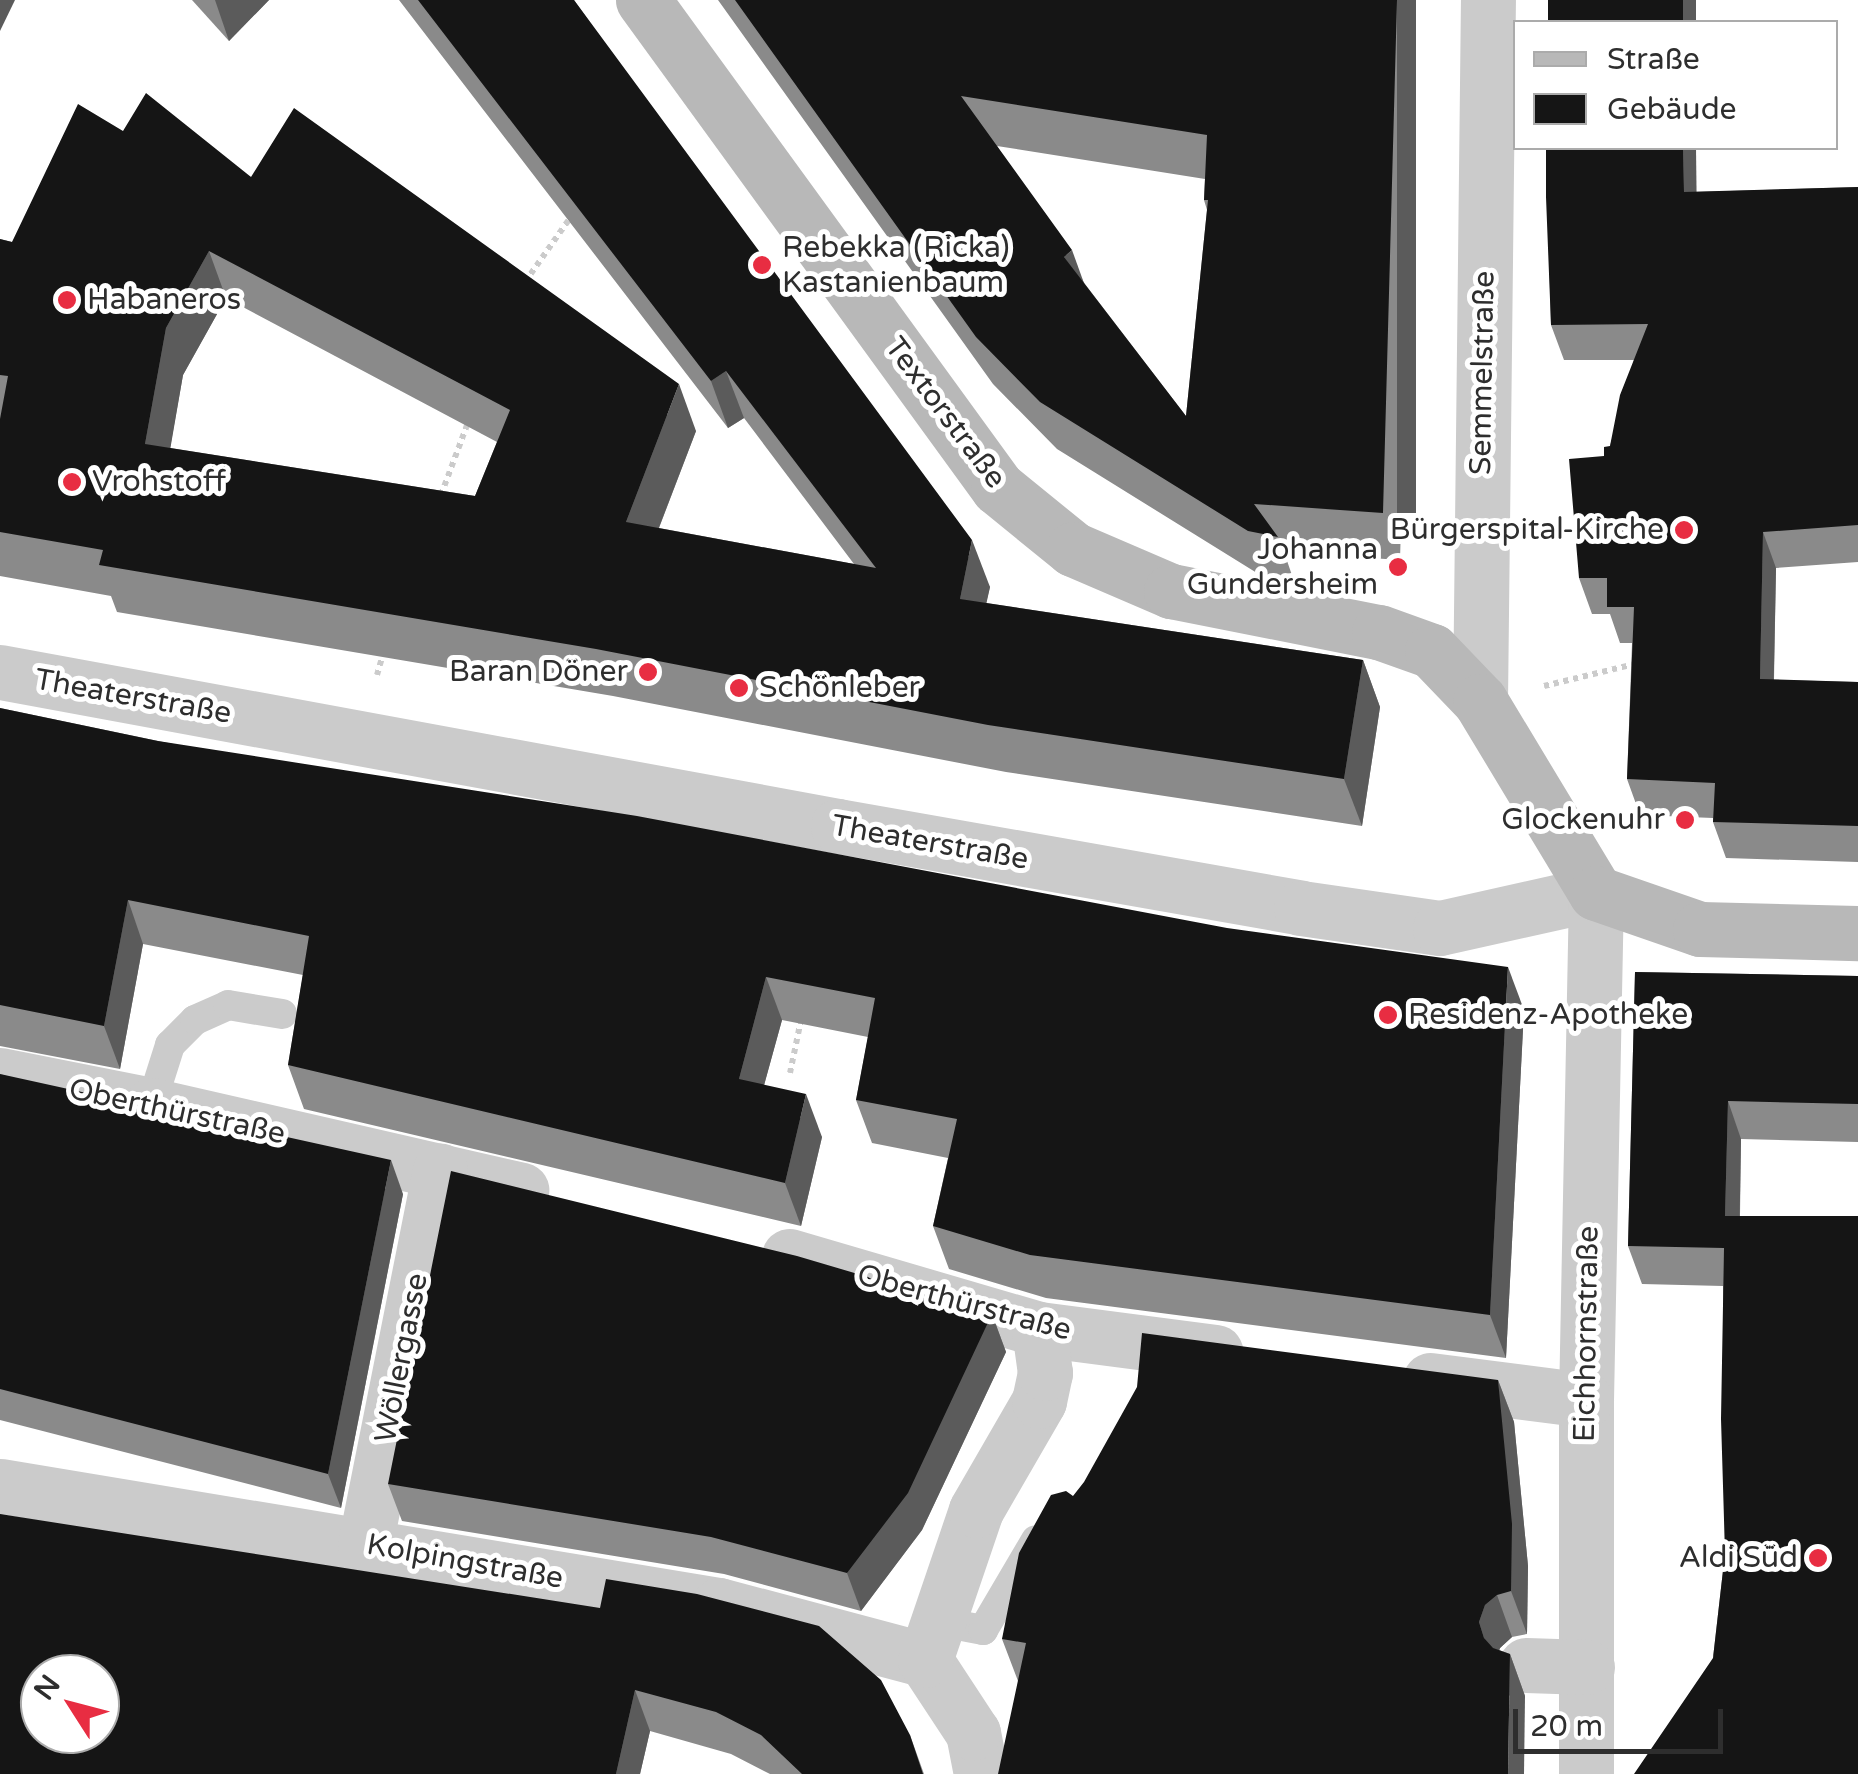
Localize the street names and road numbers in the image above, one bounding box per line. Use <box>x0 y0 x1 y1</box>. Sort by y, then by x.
street label: Semmelstraße <box>1463 271 1503 475</box>
street label: Textorstraße <box>877 330 1013 496</box>
street label: Theaterstraße <box>32 662 234 732</box>
street label: Theaterstraße <box>829 808 1031 878</box>
street label: Oberthürstraße <box>66 1072 288 1152</box>
street label: Eichhornstraße <box>1567 1225 1607 1443</box>
street label: Oberthürstraße <box>853 1257 1075 1349</box>
street label: Wöllergasse <box>368 1270 436 1446</box>
street label: Kolpingstraße <box>364 1527 566 1597</box>

